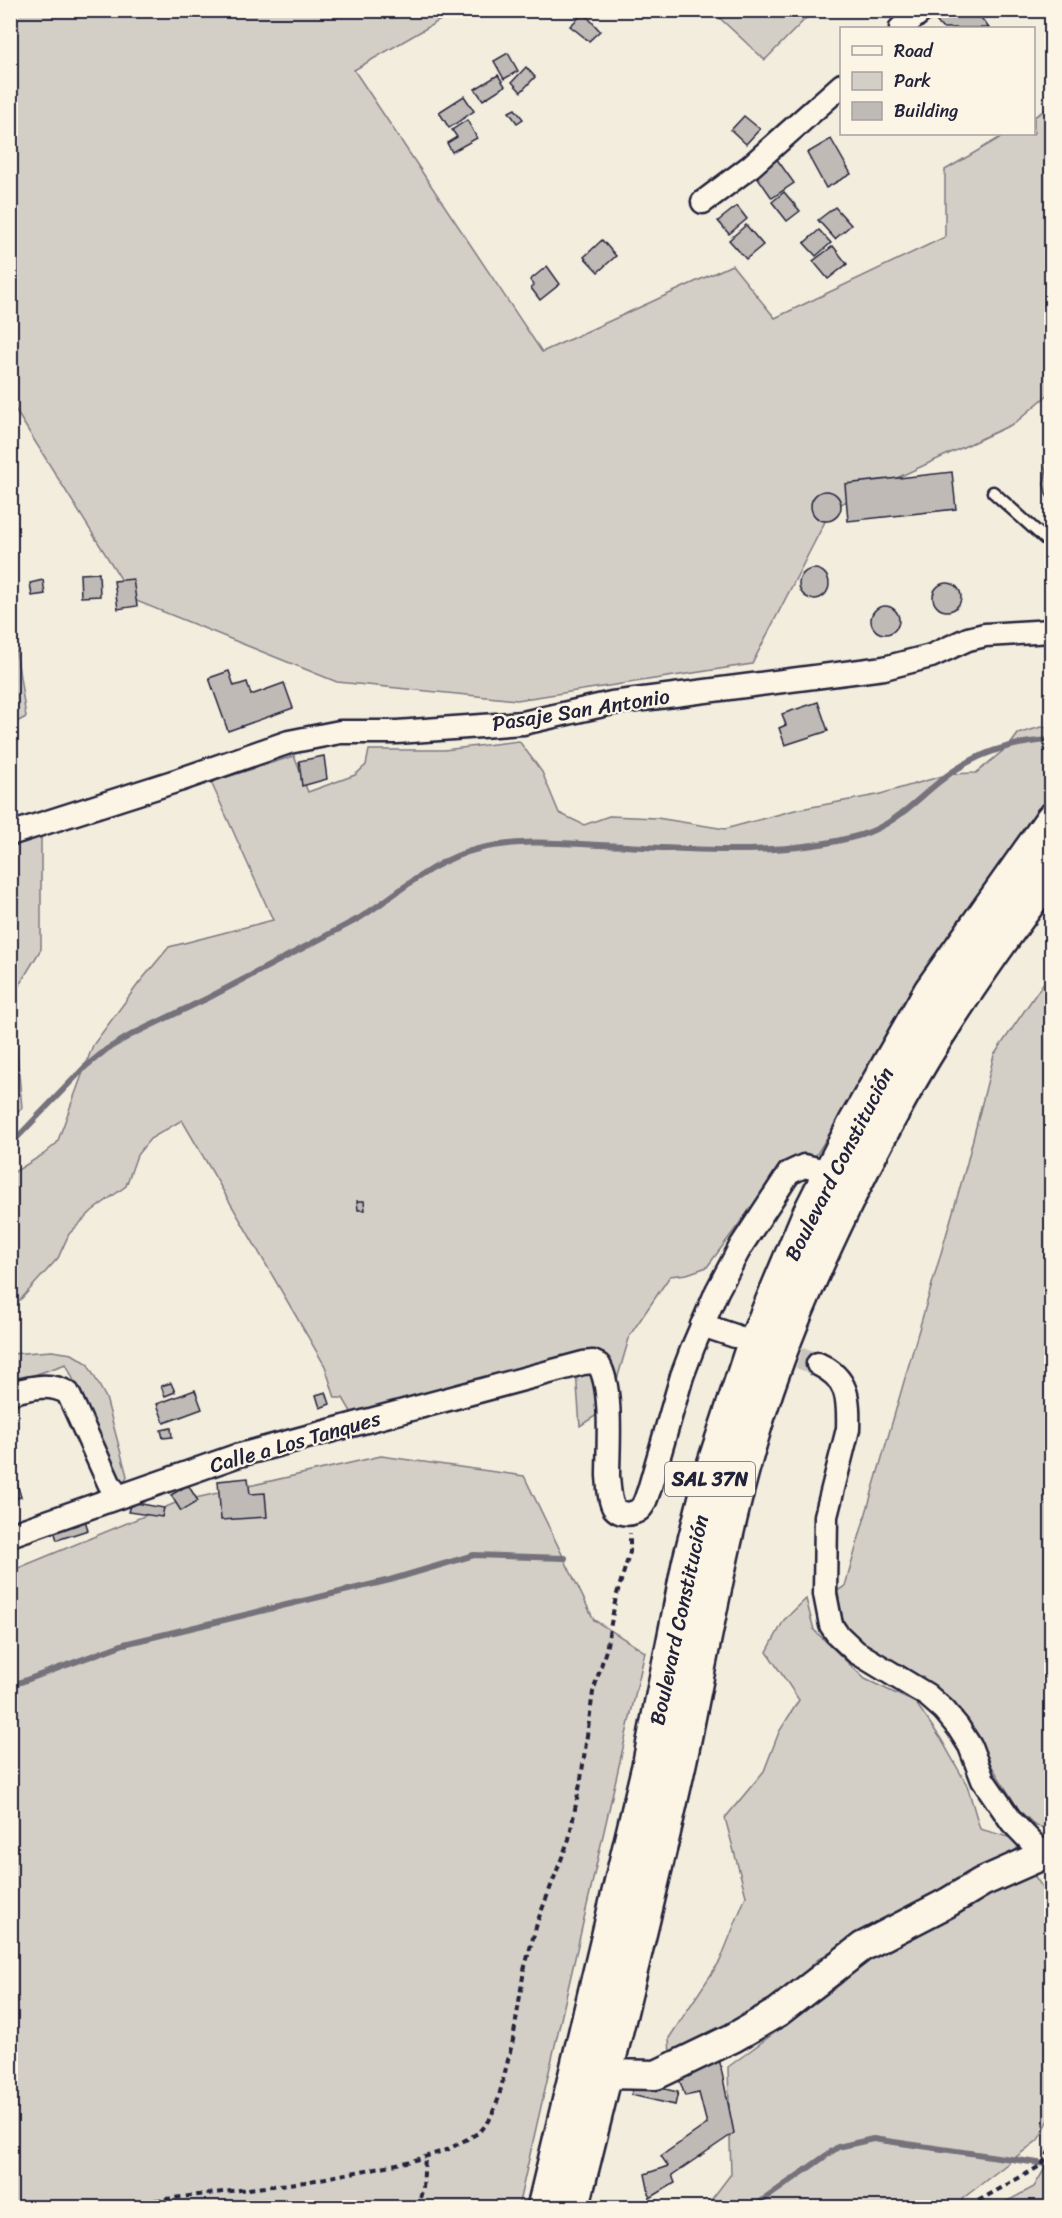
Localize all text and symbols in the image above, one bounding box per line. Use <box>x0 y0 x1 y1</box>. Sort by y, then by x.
legend <box>840 27 1035 135</box>
text: Road <box>894 35 934 67</box>
text: Park <box>894 65 931 97</box>
text: Building <box>894 95 958 127</box>
street label: Pasaje San Antonio <box>489 677 673 743</box>
street label: Boulevard Constitución <box>773 1060 905 1268</box>
street label: Calle a Los Tanques <box>205 1399 385 1485</box>
road number: SAL 37N <box>665 1462 755 1496</box>
street label: Boulevard Constitución <box>638 1511 720 1729</box>

